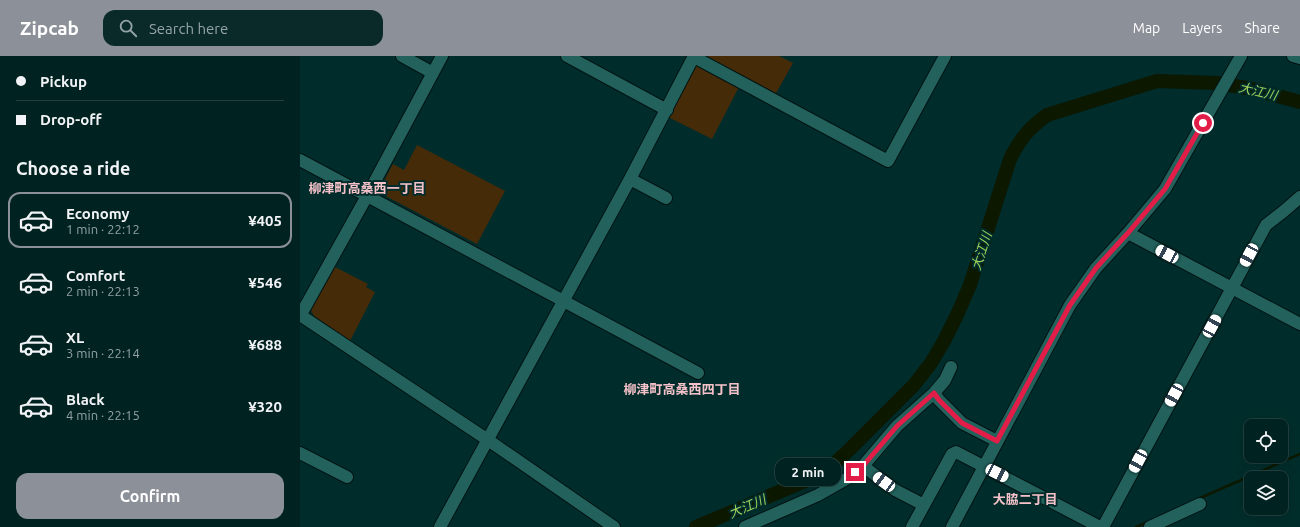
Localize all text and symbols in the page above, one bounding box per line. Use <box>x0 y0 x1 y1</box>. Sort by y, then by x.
search box <box>103 10 383 46</box>
text: Zipcab <box>20 17 79 39</box>
icon: search <box>117 17 139 39</box>
text: Search here <box>149 20 228 37</box>
text: Map <box>1133 20 1160 36</box>
text: Layers <box>1182 20 1222 36</box>
text: Share <box>1244 20 1280 36</box>
text: Pickup <box>40 73 87 90</box>
water label: 大江川 <box>1237 80 1281 103</box>
text: Drop-off <box>40 111 102 128</box>
route start <box>1194 114 1212 132</box>
text: Choose a ride <box>16 158 130 178</box>
district label: 柳津町高桑西一丁目 <box>308 181 426 195</box>
icon: car <box>18 202 54 238</box>
text: Economy <box>66 205 130 222</box>
text: ¥405 <box>248 212 282 229</box>
text: 1 min · 22:12 <box>66 222 140 236</box>
water label: 大江川 <box>968 228 994 272</box>
car <box>1238 242 1260 268</box>
car <box>1154 243 1180 265</box>
icon: car <box>18 264 54 300</box>
text: Comfort <box>66 267 125 284</box>
text: ¥546 <box>248 274 282 291</box>
text: 2 min · 22:13 <box>66 284 140 298</box>
car <box>1201 313 1223 339</box>
icon: car <box>18 326 54 362</box>
text: XL <box>66 329 84 346</box>
text: ¥688 <box>248 336 282 353</box>
text: 3 min · 22:14 <box>66 346 140 360</box>
district label: 柳津町高桑西四丁目 <box>623 382 741 396</box>
car <box>1163 382 1185 408</box>
icon: car <box>18 388 54 424</box>
text: Black <box>66 391 105 408</box>
text: ¥320 <box>248 398 282 415</box>
text: 4 min · 22:15 <box>66 408 140 422</box>
map controls <box>1244 419 1288 515</box>
button: locate <box>1244 419 1288 463</box>
car <box>1127 448 1149 474</box>
callout: 2 min <box>775 458 841 486</box>
car <box>984 462 1010 484</box>
route end <box>846 463 864 481</box>
text: 2 min <box>792 465 824 479</box>
car <box>871 470 897 494</box>
button: layers <box>1244 471 1288 515</box>
button: Confirm <box>16 473 284 519</box>
water label: 大江川 <box>726 491 770 520</box>
district label: 大脇二丁目 <box>992 492 1058 506</box>

